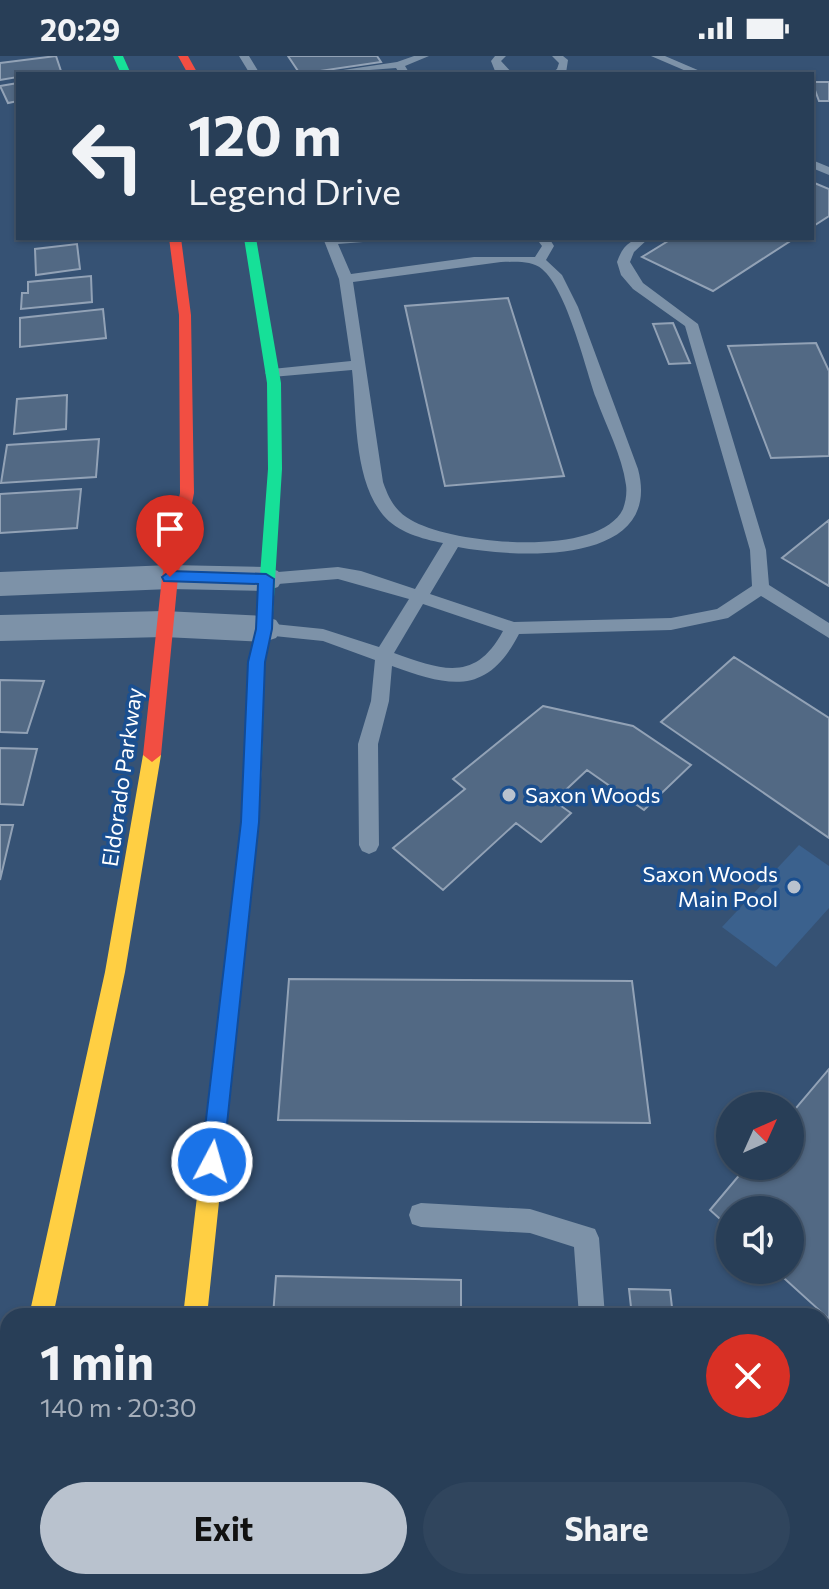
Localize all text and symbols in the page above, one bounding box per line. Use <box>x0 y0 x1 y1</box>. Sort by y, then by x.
text: 20:29 <box>40 10 120 47</box>
text: 120 m <box>188 99 342 168</box>
icon: left <box>56 104 160 208</box>
text: Legend Drive <box>188 168 401 212</box>
pin <box>136 495 204 577</box>
icon: arrive <box>148 507 192 551</box>
street label: Eldorado Parkway <box>96 686 147 868</box>
place label: Saxon Woods <box>525 781 660 808</box>
marker: Saxon Woods <box>500 786 518 804</box>
place label: Saxon Woods Main Pool <box>643 860 778 912</box>
marker: Saxon Woods Main Pool <box>785 878 803 896</box>
north arrow <box>716 1092 804 1180</box>
map controls <box>716 1092 804 1284</box>
position arrow <box>170 1120 254 1204</box>
button: sound <box>716 1196 804 1284</box>
text: 1 min <box>40 1331 154 1390</box>
button: close <box>706 1334 790 1418</box>
text: 140 m · 20:30 <box>40 1391 197 1422</box>
button: Exit <box>40 1482 407 1574</box>
button: Share <box>423 1482 790 1574</box>

